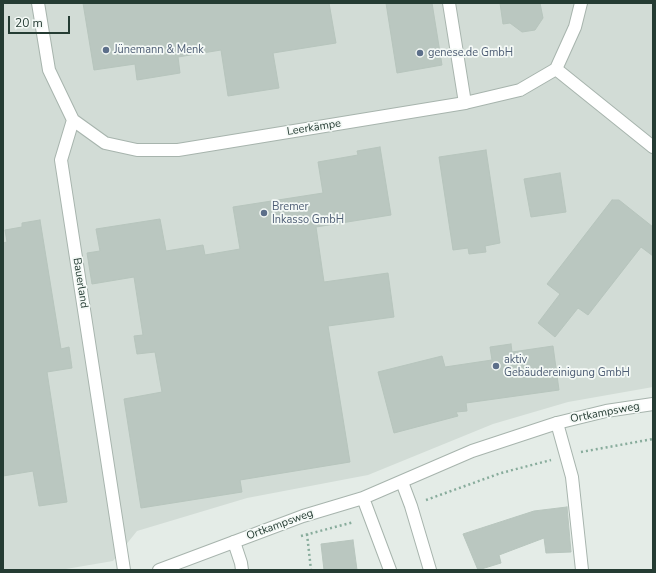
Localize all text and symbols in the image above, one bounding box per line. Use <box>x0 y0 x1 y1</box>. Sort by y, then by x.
scale bar <box>10 8 72 34</box>
text: 20 m <box>15 15 43 31</box>
place label: Jünemann & Menk <box>114 43 204 57</box>
marker: Jünemann & Menk <box>101 45 111 55</box>
place label: genese.de GmbH <box>428 46 513 60</box>
marker: genese.de GmbH <box>415 48 425 58</box>
street label: Leerkämpe <box>286 117 342 139</box>
place label: Bremer Inkasso GmbH <box>272 200 344 226</box>
marker: Bremer Inkasso GmbH <box>259 208 269 218</box>
street label: Bauerland <box>69 257 91 309</box>
place label: aktiv Gebäudereinigung GmbH <box>504 353 630 379</box>
marker: aktiv Gebäudereinigung GmbH <box>491 361 501 371</box>
street label: Ortkampsweg <box>569 400 641 426</box>
street label: Ortkampsweg <box>245 507 315 543</box>

